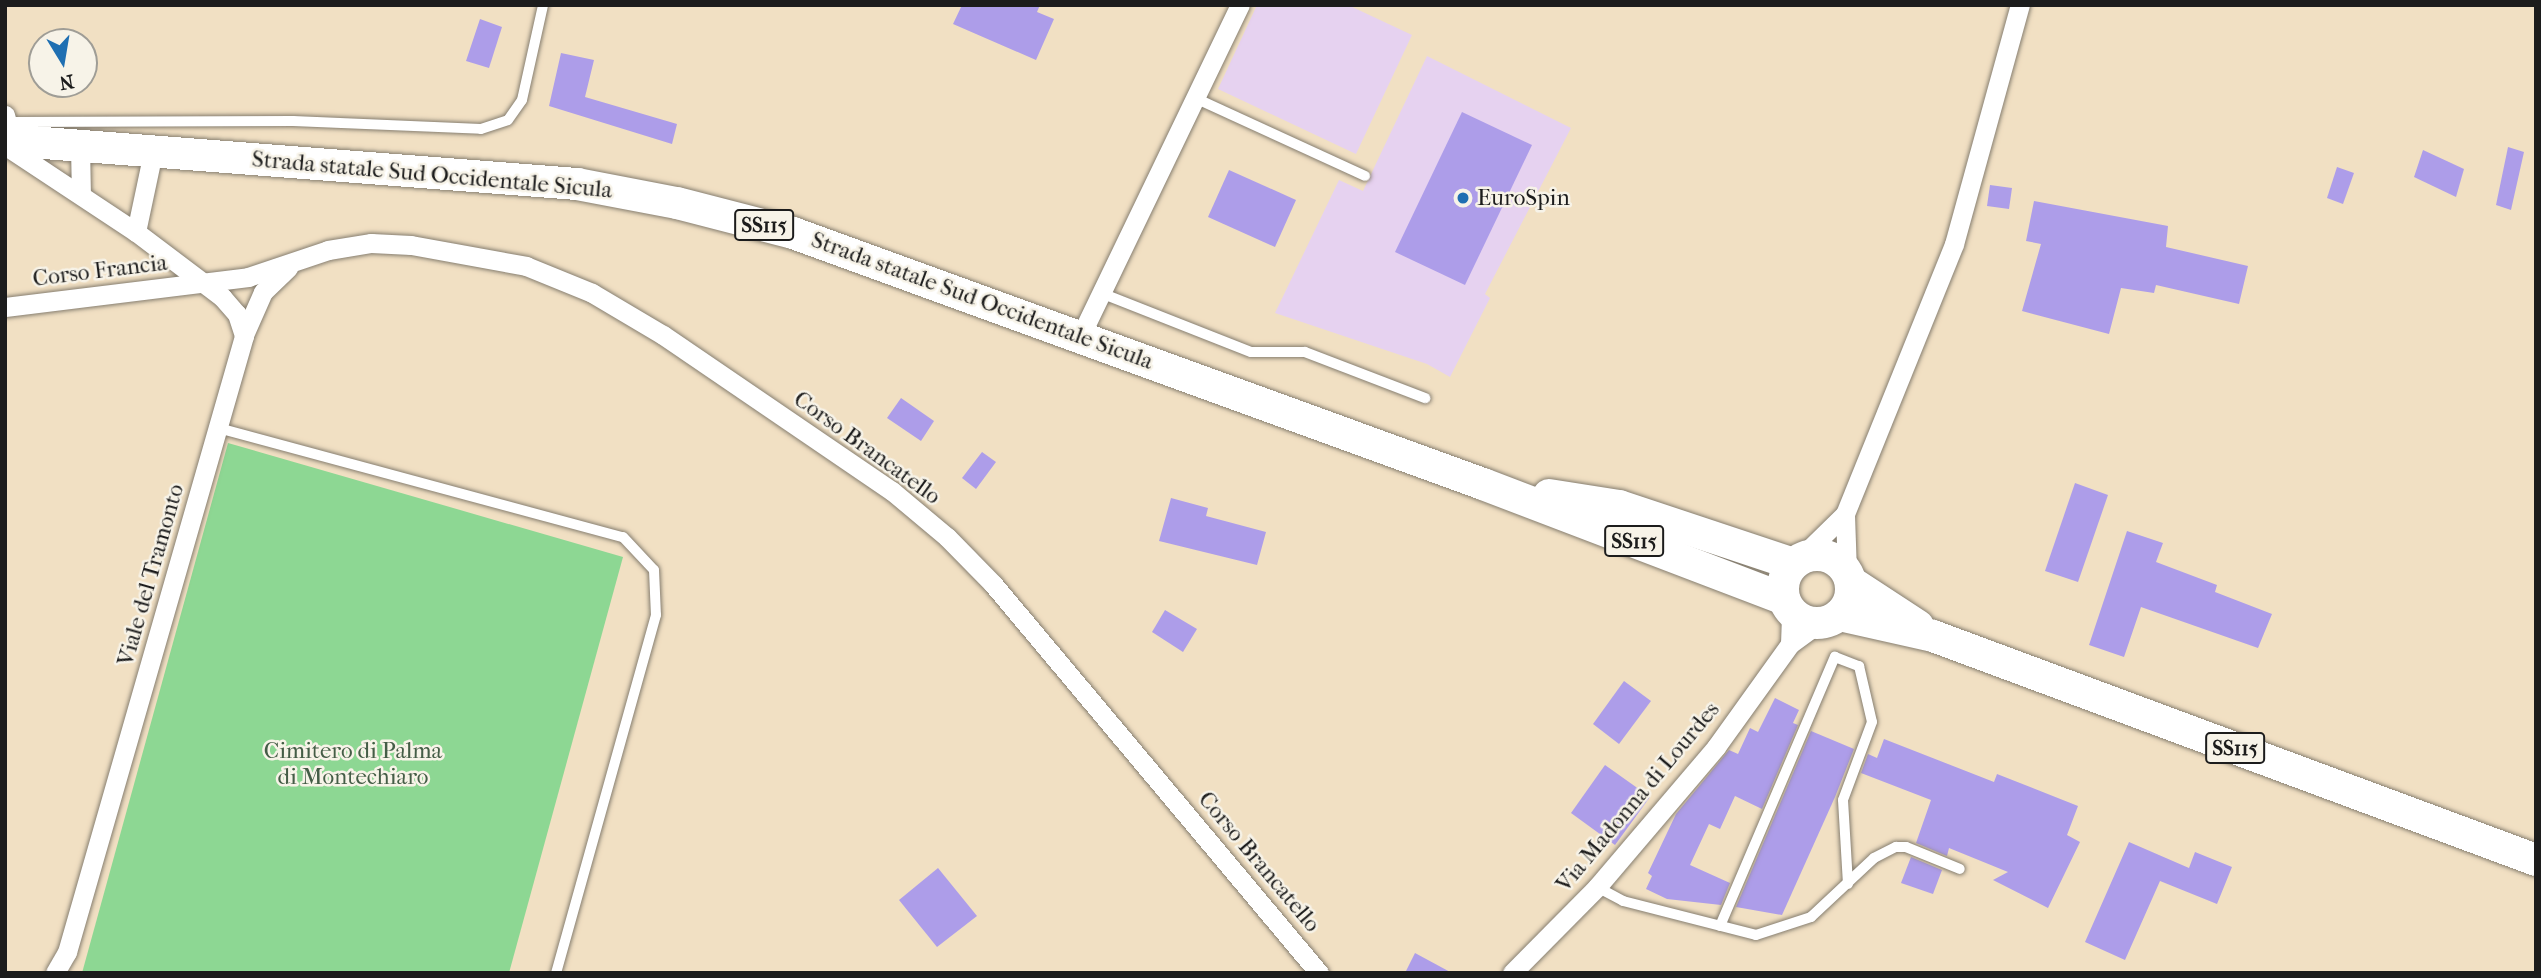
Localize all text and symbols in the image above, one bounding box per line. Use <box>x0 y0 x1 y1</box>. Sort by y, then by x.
north arrow <box>28 28 98 98</box>
text: N <box>57 69 76 94</box>
street label: Strada statale Sud Occidentale Sicula <box>251 145 613 205</box>
place label: EuroSpin <box>1477 184 1570 212</box>
marker: EuroSpin <box>1455 190 1471 206</box>
road number: SS115 <box>732 208 796 243</box>
street label: Strada statale Sud Occidentale Sicula <box>807 226 1157 376</box>
street label: Corso Francia <box>31 249 169 293</box>
street label: Corso Brancatello <box>788 385 946 511</box>
street label: Viale del Tramonto <box>112 481 190 669</box>
road number: SS115 <box>1602 524 1666 558</box>
street label: Via Madonna di Lourdes <box>1550 696 1726 898</box>
road number: SS115 <box>2204 730 2266 766</box>
park label: Cimitero di Palma di Montechiaro <box>264 737 442 791</box>
street label: Corso Brancatello <box>1192 786 1326 938</box>

